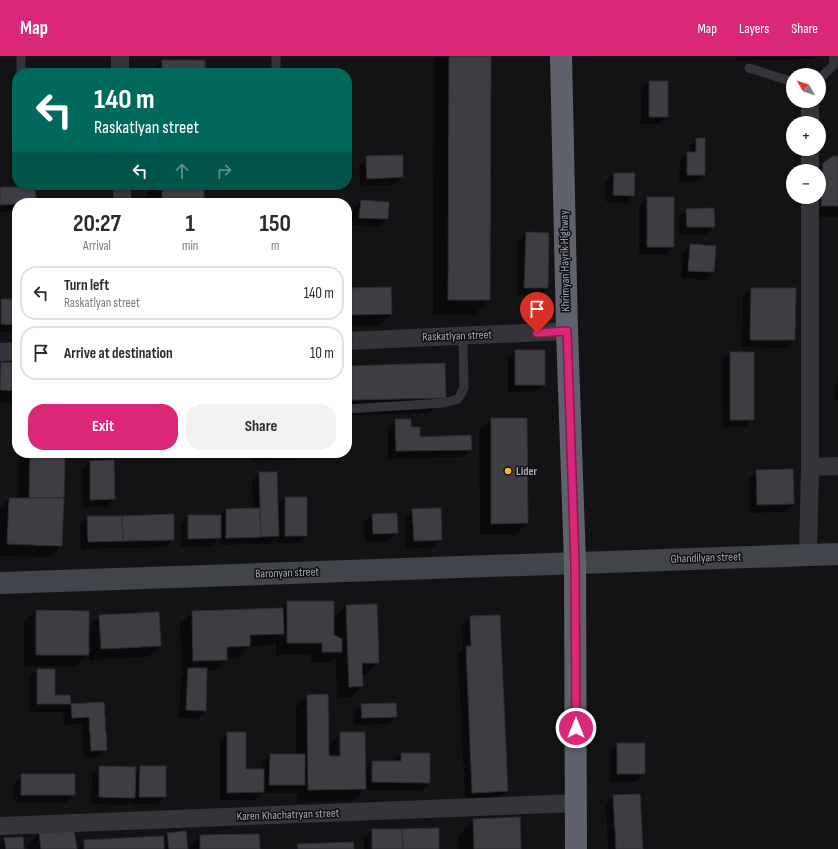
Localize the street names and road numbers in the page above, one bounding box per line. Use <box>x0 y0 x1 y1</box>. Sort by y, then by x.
street label: Khrimyan Hayrik Highway <box>557 210 573 312</box>
street label: Raskatlyan street <box>422 327 493 345</box>
street label: Ghandilyan street <box>670 549 742 567</box>
street label: Baronyan street <box>255 564 320 582</box>
street label: Karen Khachatryan street <box>236 806 340 824</box>

